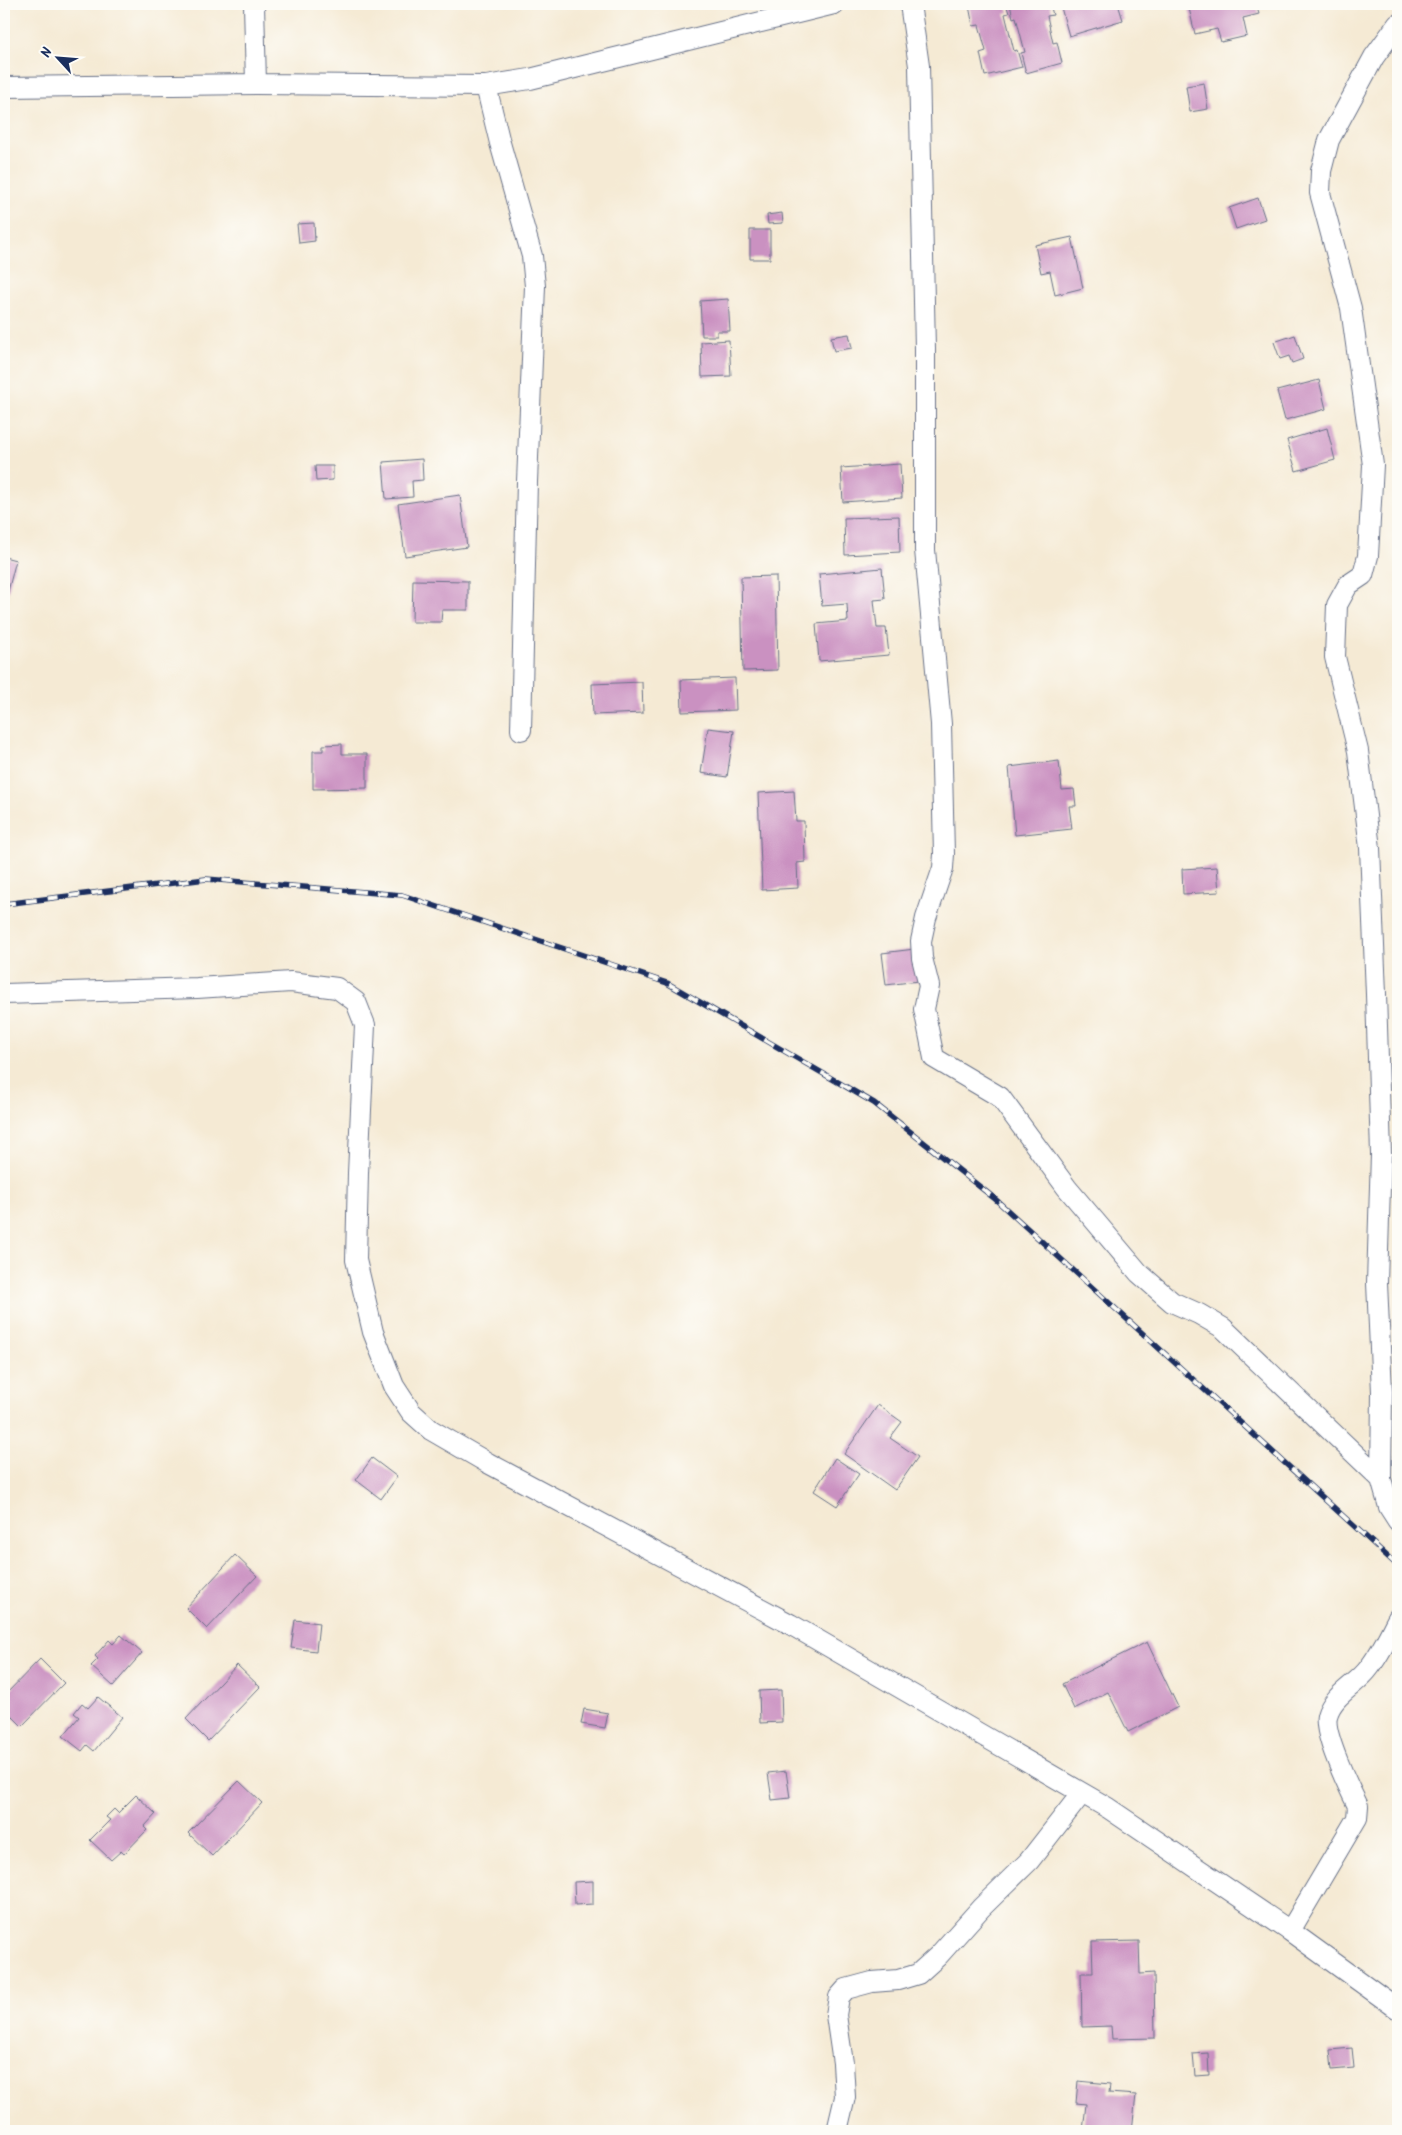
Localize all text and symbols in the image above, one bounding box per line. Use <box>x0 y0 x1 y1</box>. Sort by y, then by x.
north arrow <box>32 32 82 82</box>
text: N <box>35 44 59 62</box>

